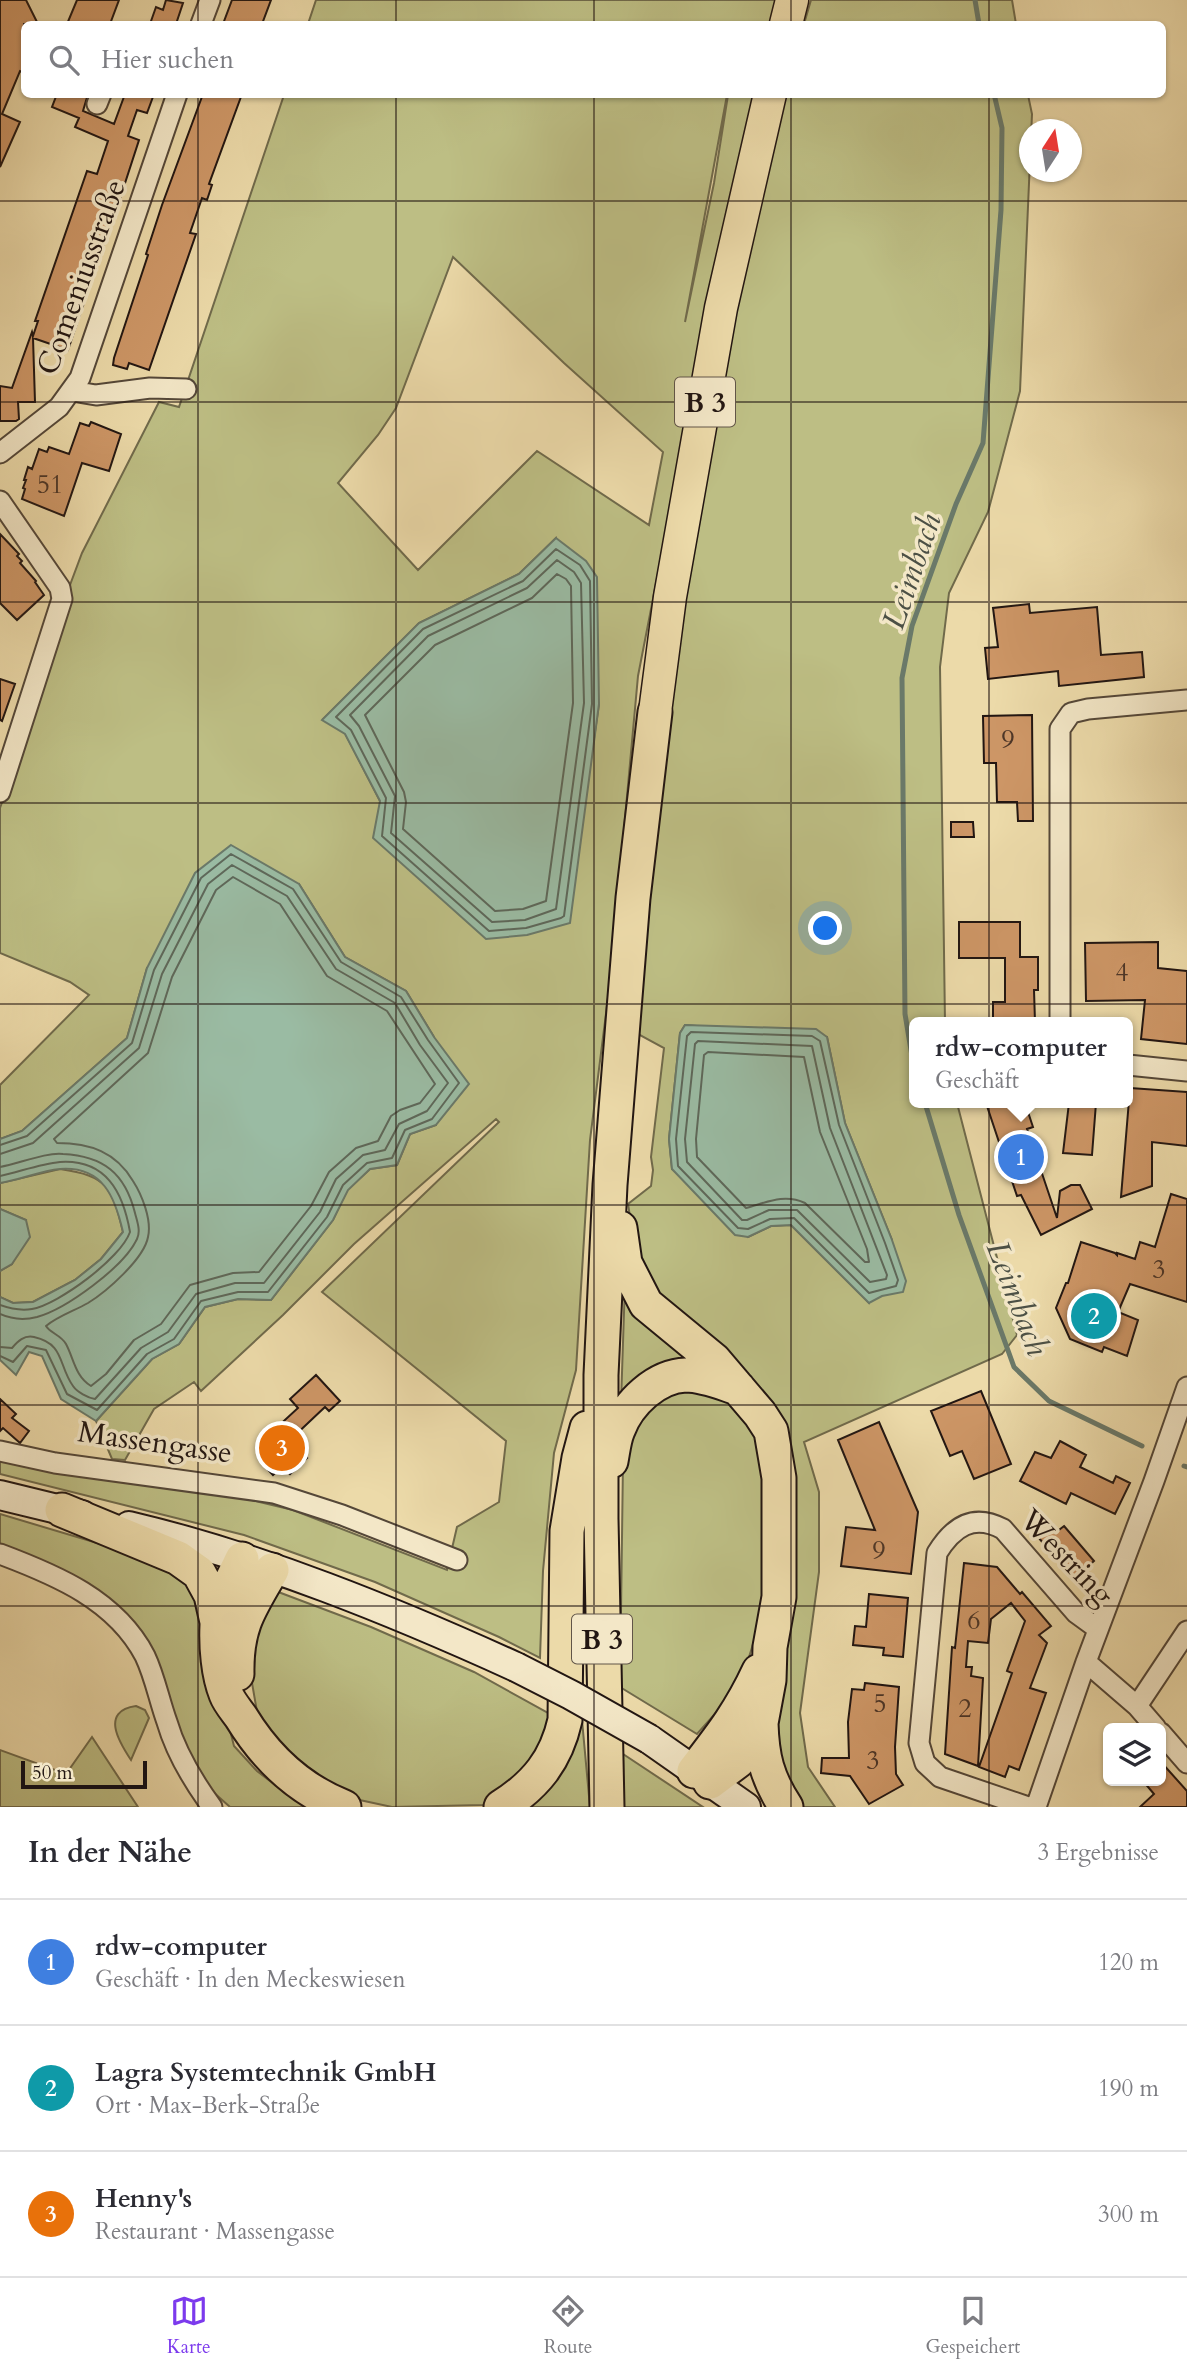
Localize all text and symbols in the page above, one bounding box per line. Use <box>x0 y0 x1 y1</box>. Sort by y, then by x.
search box <box>21 21 1166 98</box>
icon: search <box>45 41 83 79</box>
text: Hier suchen <box>101 42 234 77</box>
north arrow <box>1019 119 1082 182</box>
street label: Comeniusstraße <box>27 174 136 381</box>
road number: B 3 <box>675 378 735 426</box>
house number: 51 <box>37 467 63 502</box>
water label: Leimbach <box>872 508 952 635</box>
house number: 9 <box>1001 722 1015 757</box>
your location <box>808 911 842 945</box>
house number: 4 <box>1115 955 1129 990</box>
popup <box>909 1017 1133 1108</box>
text: rdw-computer <box>935 1030 1107 1065</box>
text: Geschäft <box>935 1065 1019 1096</box>
pin: 1 <box>998 1131 1044 1183</box>
water label: Leimbach <box>975 1235 1059 1362</box>
house number: 3 <box>1152 1252 1166 1287</box>
pin: 2 <box>1071 1290 1117 1342</box>
street label: Massengasse <box>75 1411 235 1474</box>
pin: 3 <box>259 1422 305 1474</box>
street label: Westring <box>1010 1499 1123 1615</box>
house number: 9 <box>872 1533 886 1568</box>
house number: 6 <box>967 1603 981 1638</box>
road number: B 3 <box>572 1614 632 1664</box>
house number: 5 <box>873 1686 887 1721</box>
house number: 2 <box>958 1691 972 1726</box>
map controls <box>1103 1723 1166 1786</box>
button: layers <box>1103 1723 1166 1786</box>
house number: 3 <box>866 1743 880 1778</box>
scale bar <box>21 1758 147 1790</box>
text: 50 m <box>32 1760 73 1786</box>
text: In der Nähe <box>28 1832 192 1873</box>
text: 3 Ergebnisse <box>1037 1837 1159 1868</box>
text: rdw-computer <box>95 1929 267 1964</box>
text: 1 <box>45 1947 57 1978</box>
text: 120 m <box>1098 1947 1159 1978</box>
text: Geschäft · In den Meckeswiesen <box>95 1964 406 1995</box>
text: Lagra Systemtechnik GmbH <box>95 2055 436 2090</box>
text: 2 <box>45 2073 57 2104</box>
text: 190 m <box>1098 2073 1159 2104</box>
text: Ort · Max-Berk-Straße <box>95 2090 320 2121</box>
text: Henny's <box>95 2181 192 2216</box>
text: 3 <box>45 2199 57 2230</box>
text: 300 m <box>1098 2199 1159 2230</box>
text: Restaurant · Massengasse <box>95 2216 335 2247</box>
tab: Karte <box>167 2292 211 2360</box>
tab: Route <box>544 2292 592 2360</box>
tab: Gespeichert <box>926 2292 1020 2360</box>

